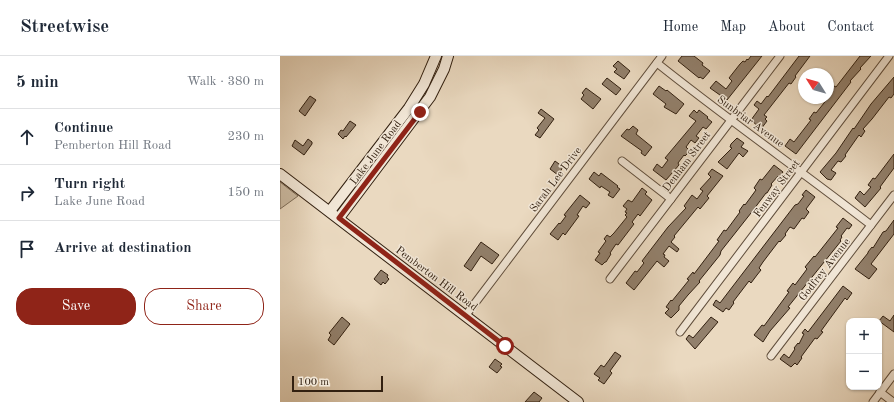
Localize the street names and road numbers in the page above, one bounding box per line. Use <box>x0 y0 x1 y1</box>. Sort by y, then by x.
street label: Sunbriar Avenue <box>715 94 786 150</box>
street label: Lake June Road <box>349 119 404 187</box>
street label: Denham Street <box>661 130 713 194</box>
street label: Sarah Lee Drive <box>528 145 584 214</box>
street label: Fenway Street <box>752 158 802 220</box>
street label: Godfrey Avenue <box>797 237 853 303</box>
street label: Pemberton Hill Road <box>393 245 479 314</box>

